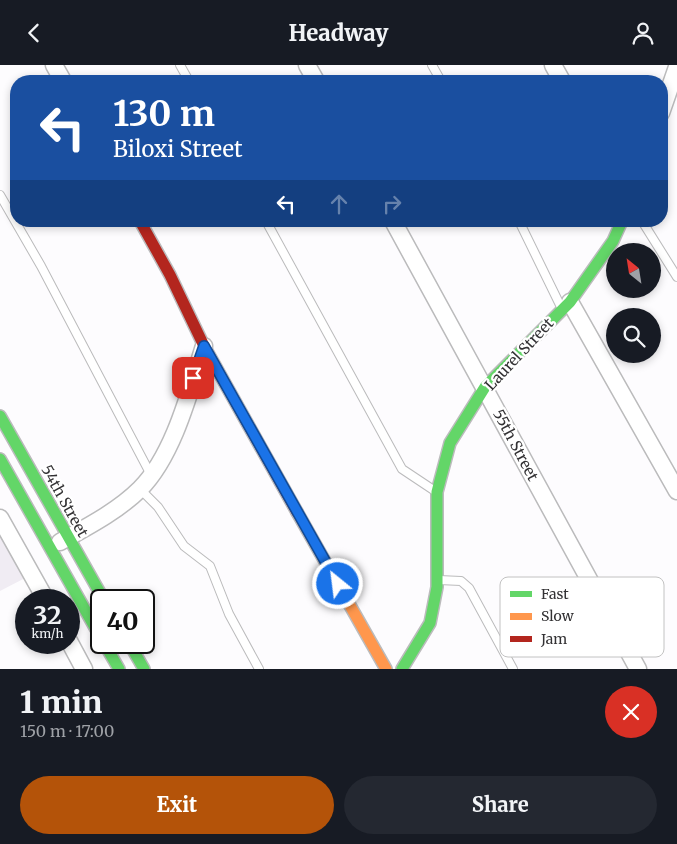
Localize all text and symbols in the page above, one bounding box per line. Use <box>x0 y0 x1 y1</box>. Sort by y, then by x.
icon: back <box>20 19 48 47</box>
text: Headway <box>289 19 388 47</box>
icon: person <box>629 19 657 47</box>
text: 130 m <box>113 92 215 136</box>
icon: left <box>30 95 95 160</box>
text: Biloxi Street <box>113 135 243 163</box>
icon: left <box>272 190 300 218</box>
icon: ahead <box>325 190 353 218</box>
icon: right <box>378 190 406 218</box>
north arrow <box>606 243 661 297</box>
map controls <box>606 243 661 363</box>
button: search <box>606 308 661 363</box>
street label: Laurel Street <box>481 314 557 394</box>
pin <box>172 357 214 399</box>
icon: arrive <box>179 364 207 392</box>
street label: 55th Street <box>489 406 543 484</box>
street label: 54th Street <box>37 462 93 541</box>
position arrow <box>311 557 363 609</box>
legend <box>500 577 664 657</box>
text: Fast <box>541 585 569 603</box>
speed limit sign: 40 <box>90 589 155 654</box>
text: 32 <box>33 599 62 631</box>
text: Slow <box>541 607 574 625</box>
text: km/h <box>32 626 63 641</box>
text: Jam <box>540 630 567 648</box>
text: 1 min <box>20 683 102 721</box>
button: close <box>605 686 657 738</box>
text: 150 m · 17:00 <box>20 721 114 741</box>
button: Exit <box>20 776 334 834</box>
button: Share <box>344 776 657 834</box>

